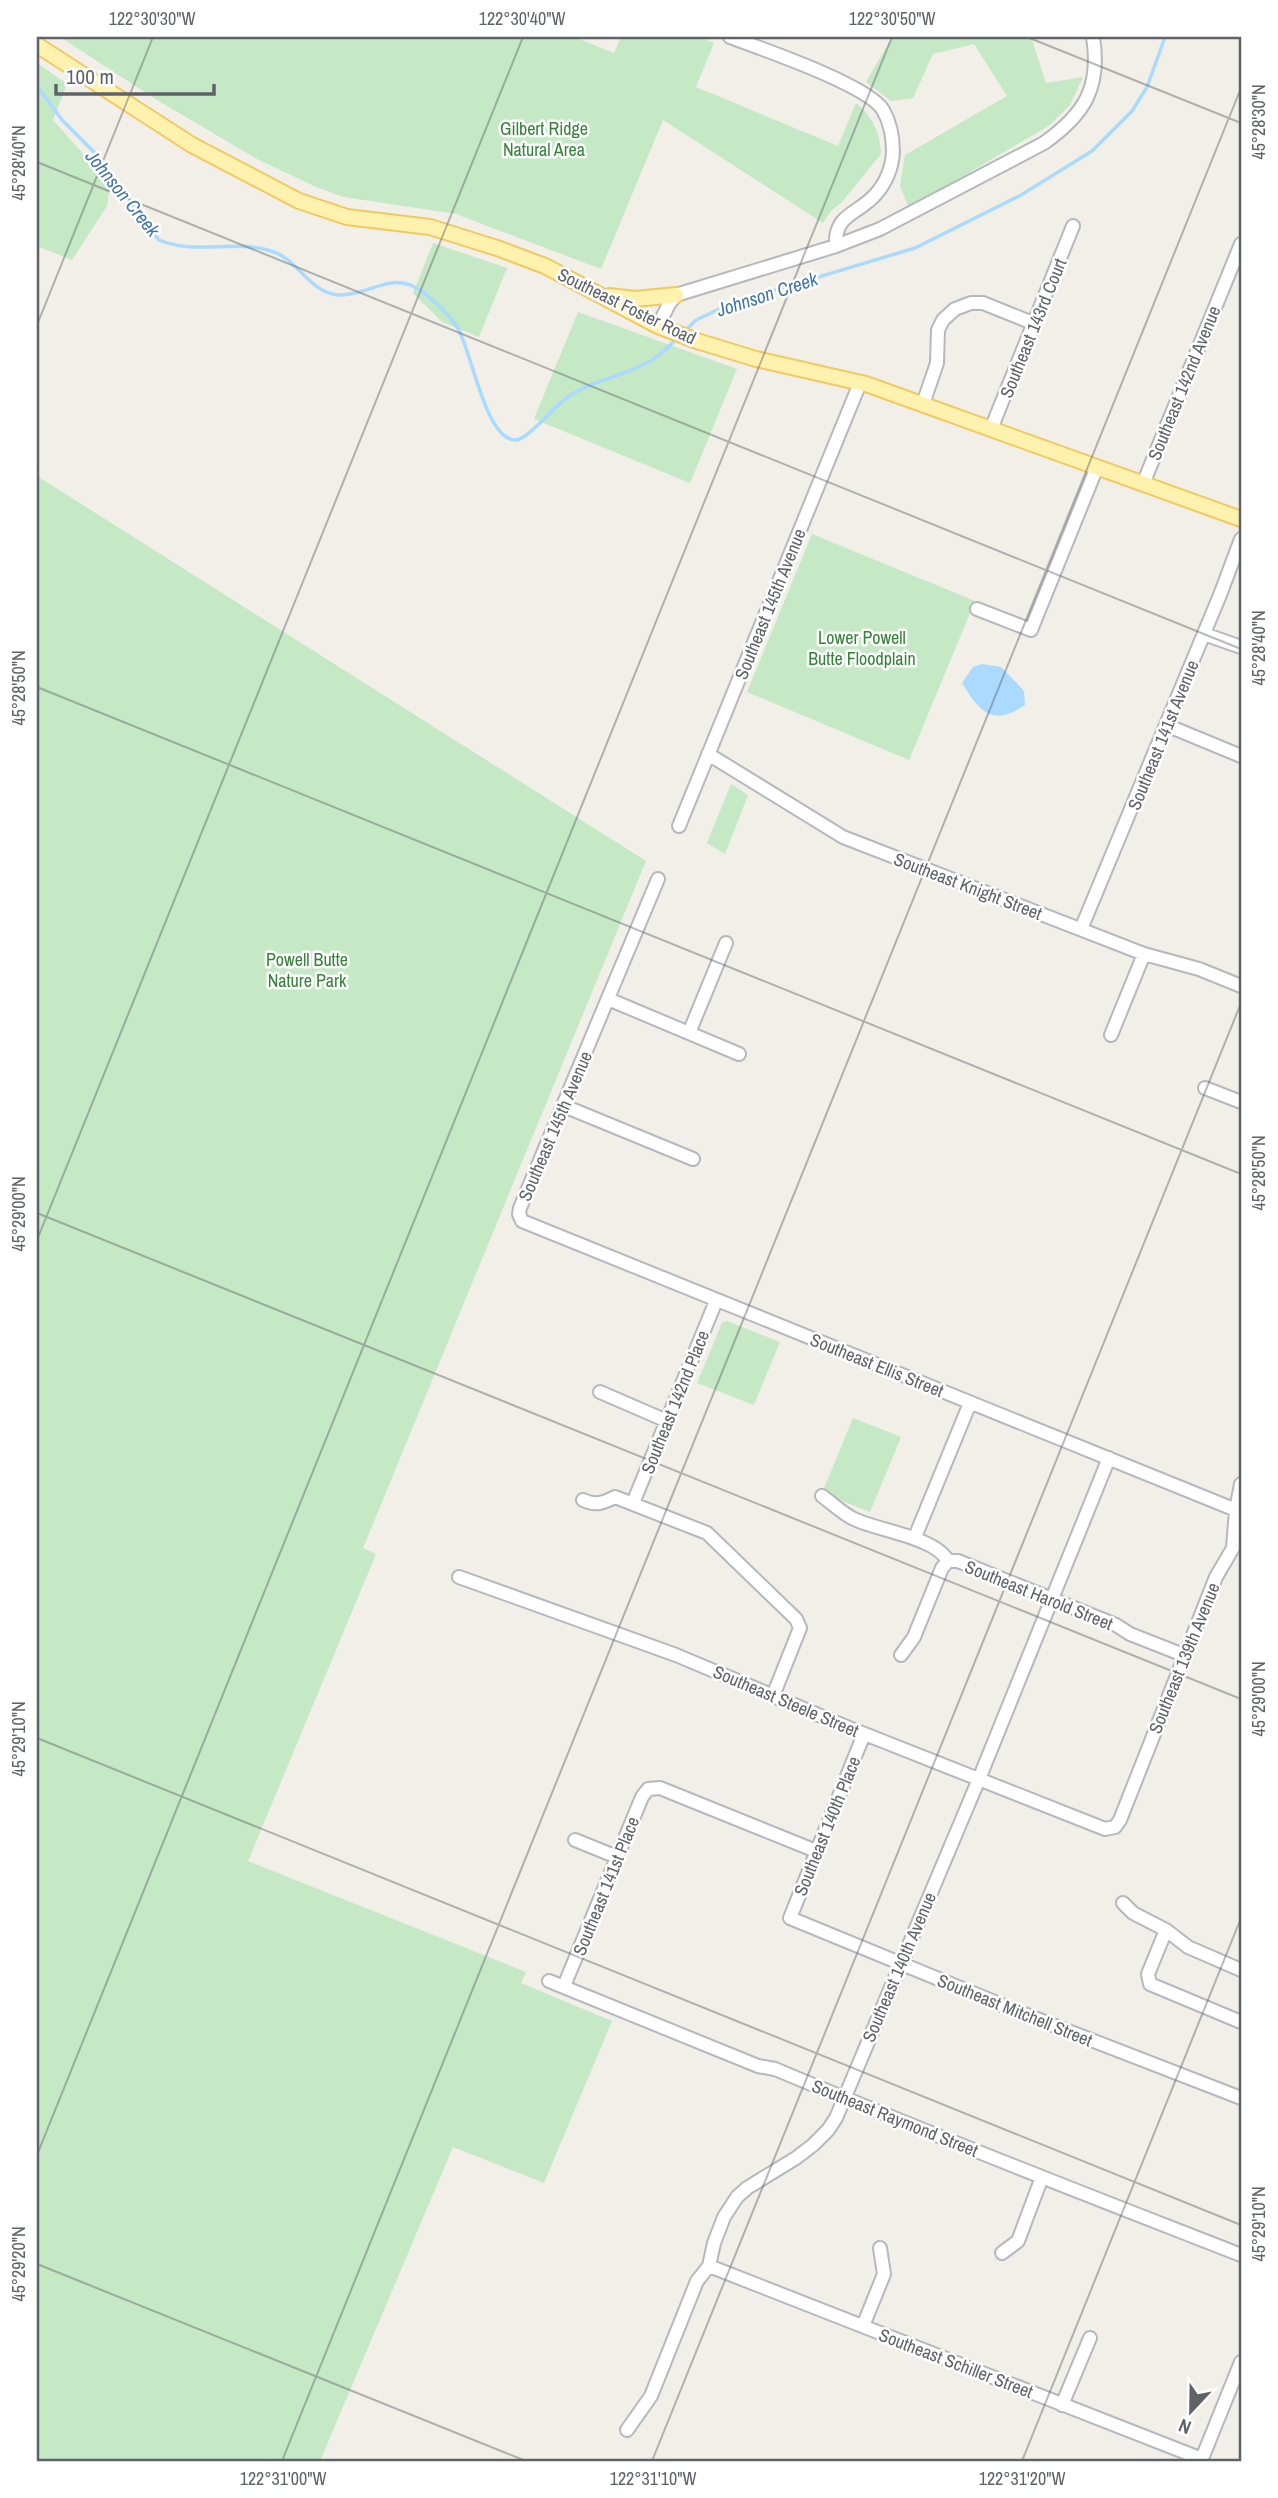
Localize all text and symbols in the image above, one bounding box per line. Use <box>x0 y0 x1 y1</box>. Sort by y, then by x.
text: 122°30'30"W <box>109 6 195 31</box>
text: 122°30'40"W <box>479 6 565 31</box>
text: 122°30'50"W <box>849 6 935 31</box>
scale bar <box>56 52 214 96</box>
text: 100 m <box>66 62 114 91</box>
text: 45°28'30"N <box>1246 84 1271 160</box>
park label: Gilbert Ridge Natural Area <box>500 116 588 162</box>
text: 45°28'40"N <box>6 125 31 201</box>
water label: Johnson Creek <box>79 143 167 243</box>
street label: Southeast 143rd Court <box>994 254 1072 402</box>
street label: Southeast Foster Road <box>554 262 700 350</box>
water label: Johnson Creek <box>712 265 822 323</box>
street label: Southeast 142nd Avenue <box>1142 302 1226 464</box>
street label: Southeast 145th Avenue <box>728 525 812 683</box>
text: 45°28'40"N <box>1246 610 1271 686</box>
park label: Lower Powell Butte Floodplain <box>808 625 916 671</box>
text: 45°28'50"N <box>6 650 31 726</box>
street label: Southeast 141st Avenue <box>1121 656 1205 814</box>
street label: Southeast Knight Street <box>890 846 1046 926</box>
park label: Powell Butte Nature Park <box>266 947 348 993</box>
street label: Southeast 145th Avenue <box>512 1047 598 1205</box>
text: 45°28'50"N <box>1246 1135 1271 1211</box>
text: 45°29'00"N <box>6 1176 31 1252</box>
street label: Southeast 142nd Place <box>635 1327 715 1477</box>
street label: Southeast Ellis Street <box>807 1327 947 1403</box>
street label: Southeast Harold Street <box>961 1554 1117 1636</box>
street label: Southeast 139th Avenue <box>1142 1579 1226 1737</box>
street label: Southeast Steele Street <box>709 1659 863 1743</box>
text: 45°29'00"N <box>1246 1661 1271 1737</box>
text: 45°29'10"N <box>6 1701 31 1777</box>
street label: Southeast 140th Place <box>788 1752 866 1900</box>
street label: Southeast 141st Place <box>567 1813 645 1959</box>
street label: Southeast 140th Avenue <box>856 1888 942 2046</box>
street label: Southeast Mitchell Street <box>934 1968 1096 2052</box>
street label: Southeast Raymond Street <box>808 2073 982 2163</box>
text: 45°29'10"N <box>1246 2186 1271 2262</box>
text: 45°29'20"N <box>6 2226 31 2302</box>
street label: Southeast Schiller Street <box>875 2322 1037 2404</box>
north arrow <box>1156 2376 1226 2446</box>
text: N <box>1175 2413 1195 2441</box>
text: 122°31'00"W <box>240 2466 326 2491</box>
text: 122°31'10"W <box>610 2466 696 2491</box>
text: 122°31'20"W <box>979 2466 1065 2491</box>

